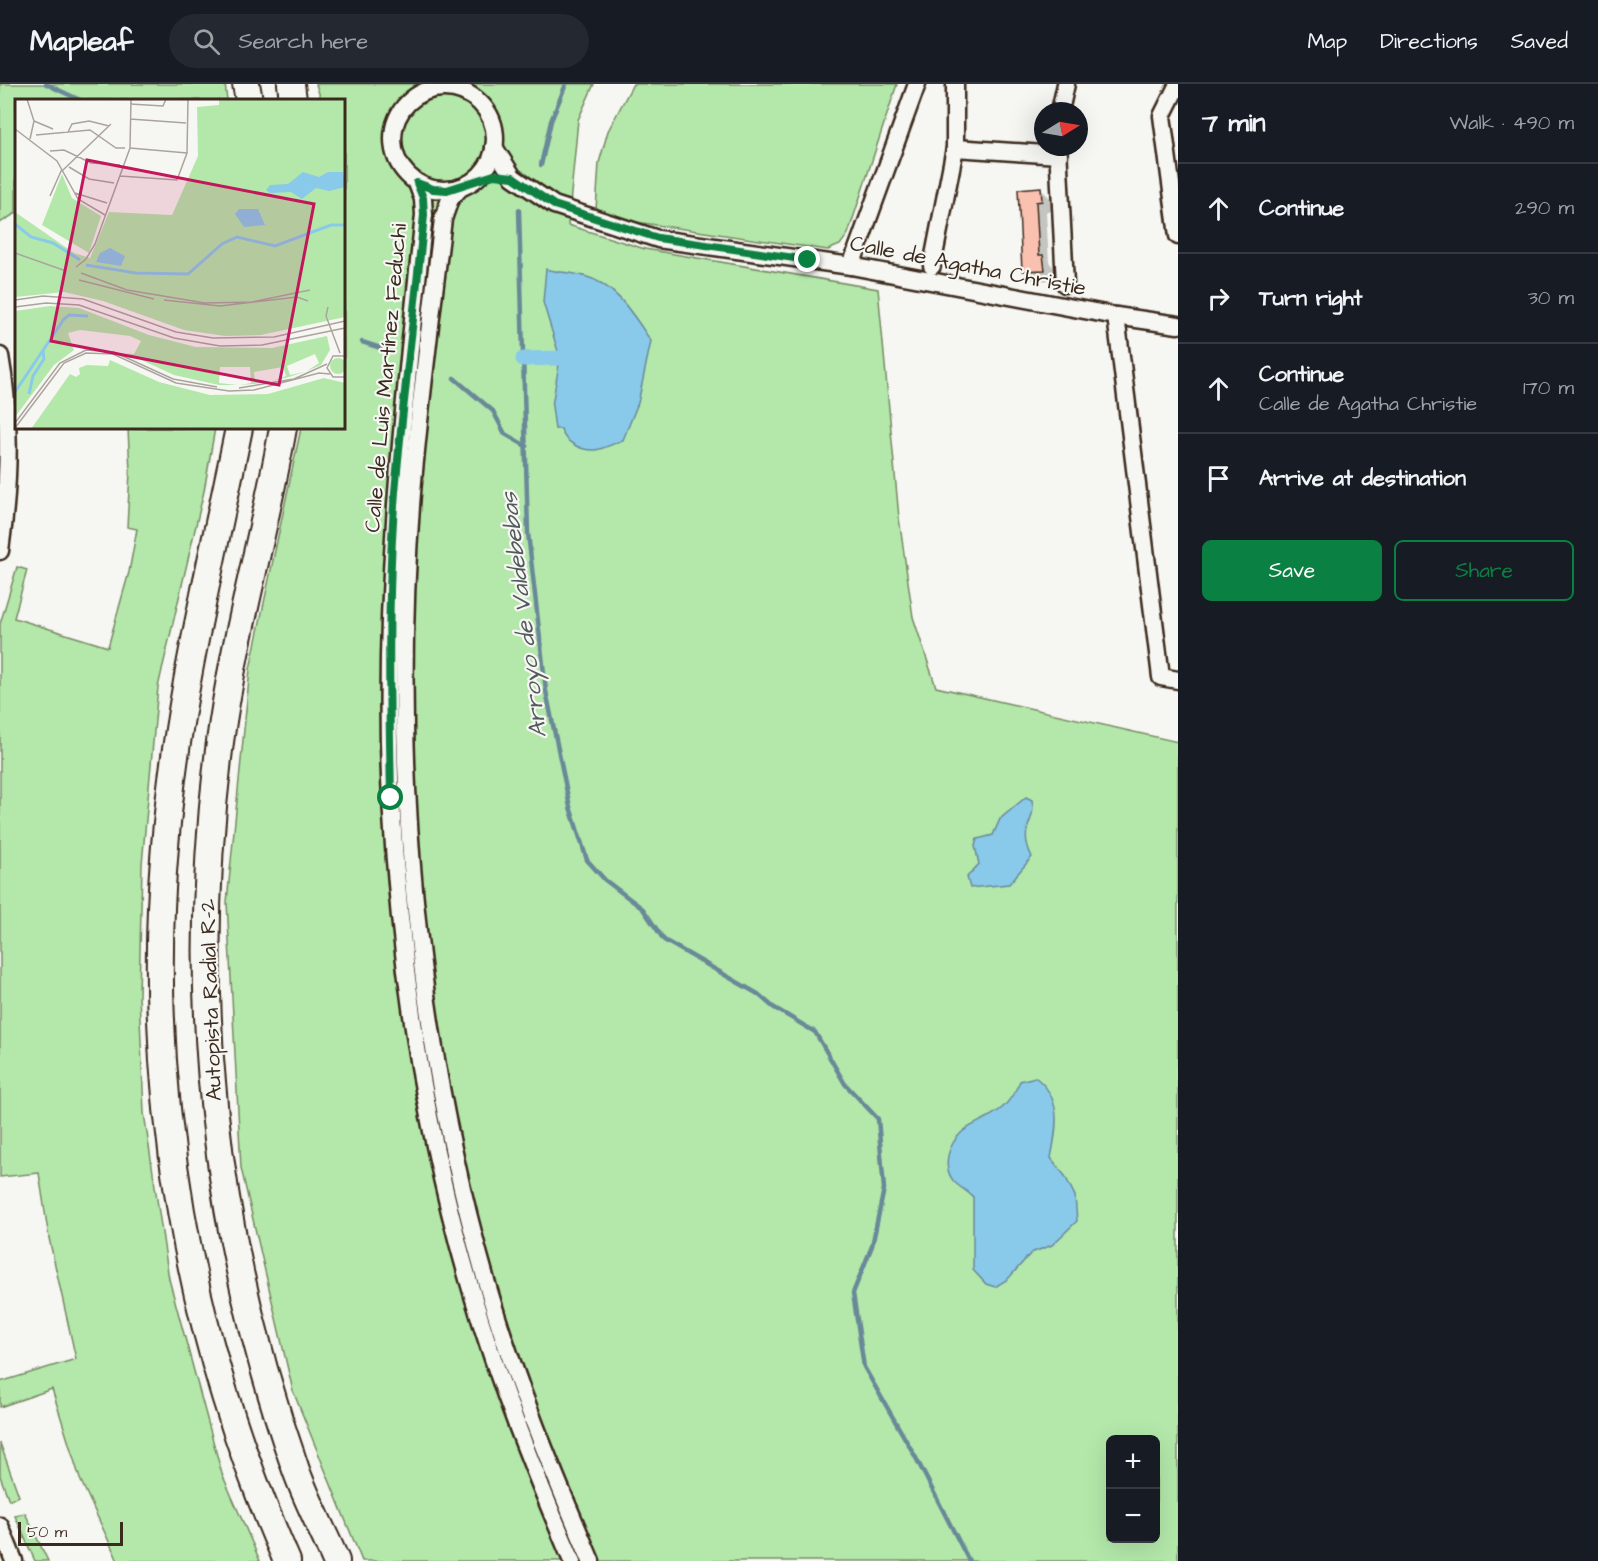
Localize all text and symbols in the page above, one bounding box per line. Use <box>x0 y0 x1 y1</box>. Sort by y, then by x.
search box <box>169 14 589 68</box>
text: Mapleaf <box>30 22 133 61</box>
icon: search <box>190 25 223 58</box>
text: Search here <box>238 26 368 57</box>
text: Map <box>1307 27 1347 56</box>
text: Directions <box>1380 27 1478 56</box>
text: Saved <box>1511 27 1568 56</box>
inset map <box>15 99 345 429</box>
north arrow <box>1034 102 1088 156</box>
text: 7 min <box>1202 105 1266 141</box>
text: Walk · 490 m <box>1450 109 1574 137</box>
icon: ahead <box>1202 192 1235 225</box>
text: Continue <box>1259 193 1344 224</box>
text: 290 m <box>1515 194 1574 222</box>
street label: Calle de Luis Martínez Feduchi <box>357 222 415 534</box>
street label: Calle de Agatha Christie <box>847 228 1089 305</box>
route end <box>794 246 820 272</box>
icon: right <box>1202 282 1235 315</box>
text: Turn right <box>1259 283 1362 314</box>
text: 30 m <box>1528 284 1574 312</box>
text: Continue <box>1259 359 1344 390</box>
icon: ahead <box>1202 372 1235 405</box>
text: 170 m <box>1523 374 1574 402</box>
text: Calle de Agatha Christie <box>1259 390 1477 418</box>
icon: arrive <box>1202 462 1235 495</box>
text: Arrive at destination <box>1259 463 1466 494</box>
water label: Arroyo de Valdebebas <box>492 488 556 740</box>
button: Save <box>1202 540 1382 601</box>
button: Share <box>1394 540 1574 601</box>
route start <box>377 784 403 810</box>
street label: Autopista Radial R-2 <box>192 898 230 1102</box>
map controls <box>1106 1435 1160 1543</box>
button: + <box>1106 1435 1160 1489</box>
button: − <box>1106 1489 1160 1543</box>
scale bar <box>18 1519 123 1546</box>
text: 50 m <box>27 1521 67 1543</box>

